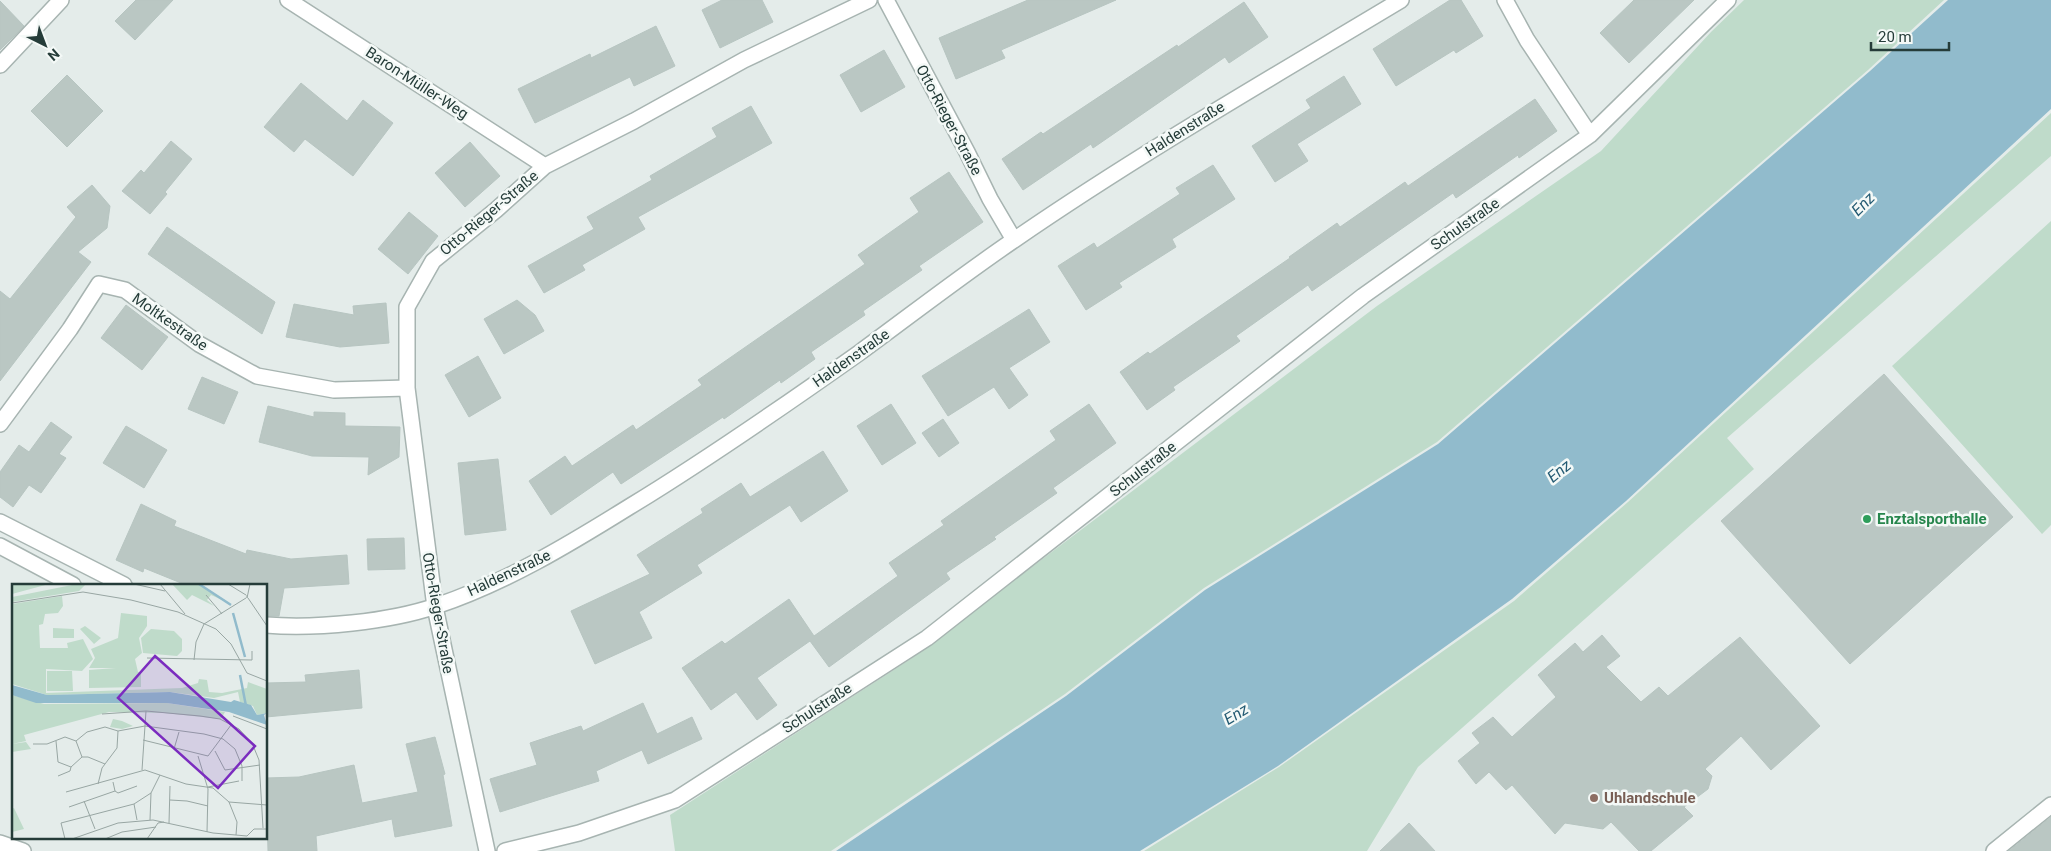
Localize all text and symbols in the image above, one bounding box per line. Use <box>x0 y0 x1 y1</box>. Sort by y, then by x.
north arrow <box>20 20 70 70</box>
scale bar <box>1871 20 1948 52</box>
text: 20 m <box>1878 28 1912 46</box>
street label: Baron-Müller-Weg <box>362 43 472 123</box>
text: N <box>45 45 63 64</box>
street label: Otto-Rieger-Straße <box>912 62 986 178</box>
street label: Haldenstraße <box>1142 98 1228 160</box>
street label: Otto-Rieger-Straße <box>436 167 542 259</box>
water label: Enz <box>1847 188 1879 220</box>
street label: Schulstraße <box>1427 194 1503 254</box>
street label: Moltkestraße <box>129 289 211 355</box>
street label: Haldenstraße <box>809 325 893 391</box>
street label: Schulstraße <box>1106 437 1180 501</box>
water label: Enz <box>1543 456 1575 486</box>
place label: Enztalsporthalle <box>1877 510 1987 528</box>
marker: Enztalsporthalle <box>1861 513 1873 525</box>
street label: Haldenstraße <box>465 546 553 600</box>
street label: Otto-Rieger-Straße <box>418 551 458 675</box>
inset map <box>12 584 268 838</box>
street label: Schulstraße <box>779 679 855 737</box>
water label: Enz <box>1220 699 1252 729</box>
place label: Uhlandschule <box>1604 789 1696 807</box>
marker: Uhlandschule <box>1588 792 1600 804</box>

